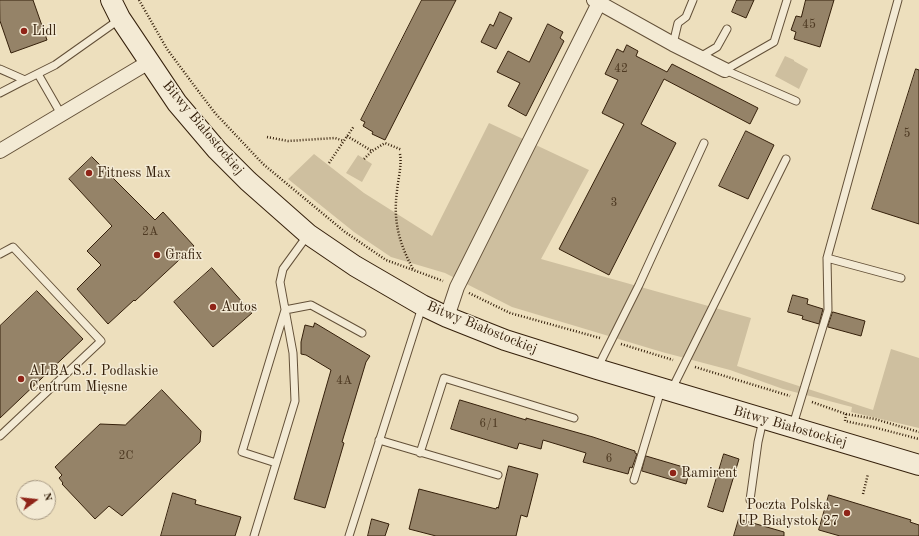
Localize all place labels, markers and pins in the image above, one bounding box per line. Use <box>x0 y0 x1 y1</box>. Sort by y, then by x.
place label: Lidl <box>32 23 56 39</box>
marker: Lidl <box>19 26 29 36</box>
place label: Fitness Max <box>97 165 171 181</box>
marker: Fitness Max <box>84 168 94 178</box>
place label: Grafix <box>165 247 202 263</box>
marker: Grafix <box>152 250 162 260</box>
place label: Autos <box>221 299 257 315</box>
marker: Autos <box>208 302 218 312</box>
place label: ALBA S.J. Podlaskie Centrum Mięsne <box>29 363 158 396</box>
marker: ALBA S.J. Podlaskie Centrum Mięsne <box>16 374 26 384</box>
place label: Ramirent <box>681 465 737 481</box>
marker: Ramirent <box>668 468 678 478</box>
place label: Poczta Polska - UP Białystok 27 <box>738 497 839 530</box>
marker: Poczta Polska - UP Białystok 27 <box>842 508 852 518</box>

